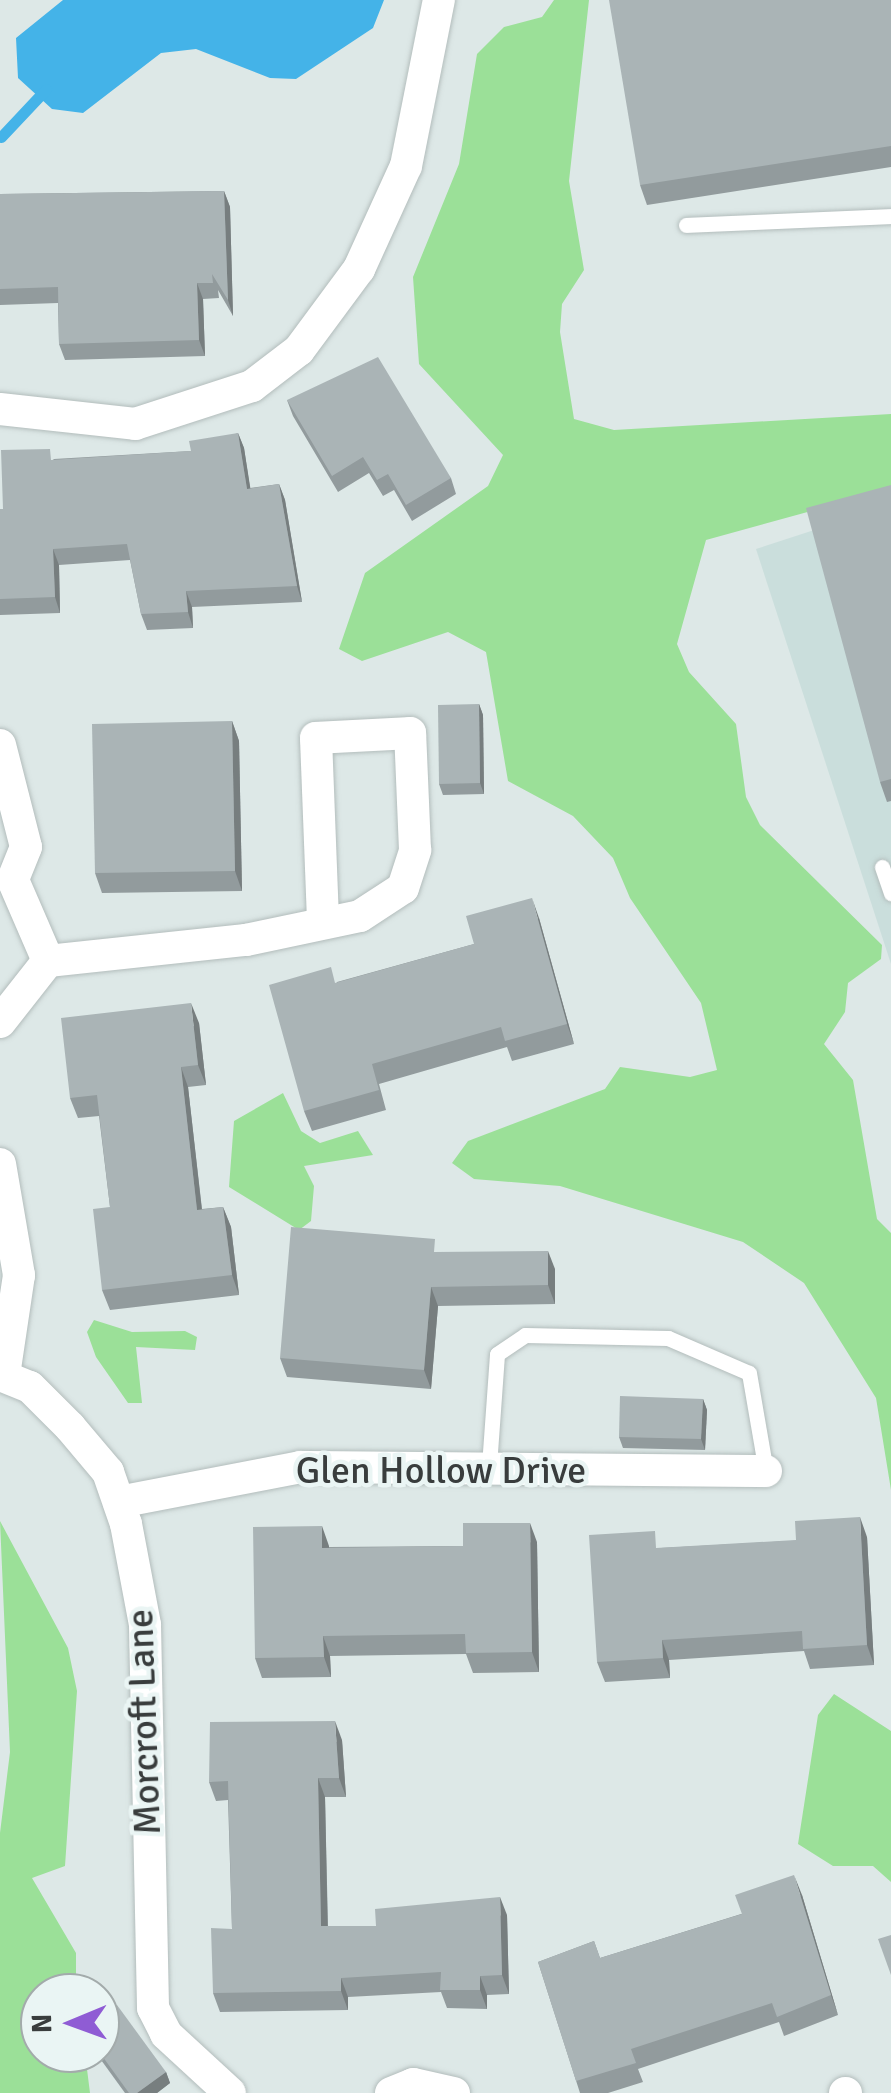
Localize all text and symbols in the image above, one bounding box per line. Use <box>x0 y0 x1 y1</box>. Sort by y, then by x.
street label: Glen Hollow Drive <box>296 1448 586 1494</box>
street label: Morcroft Lane <box>117 1608 171 1836</box>
north arrow <box>20 1973 120 2073</box>
text: N <box>25 2013 59 2034</box>

